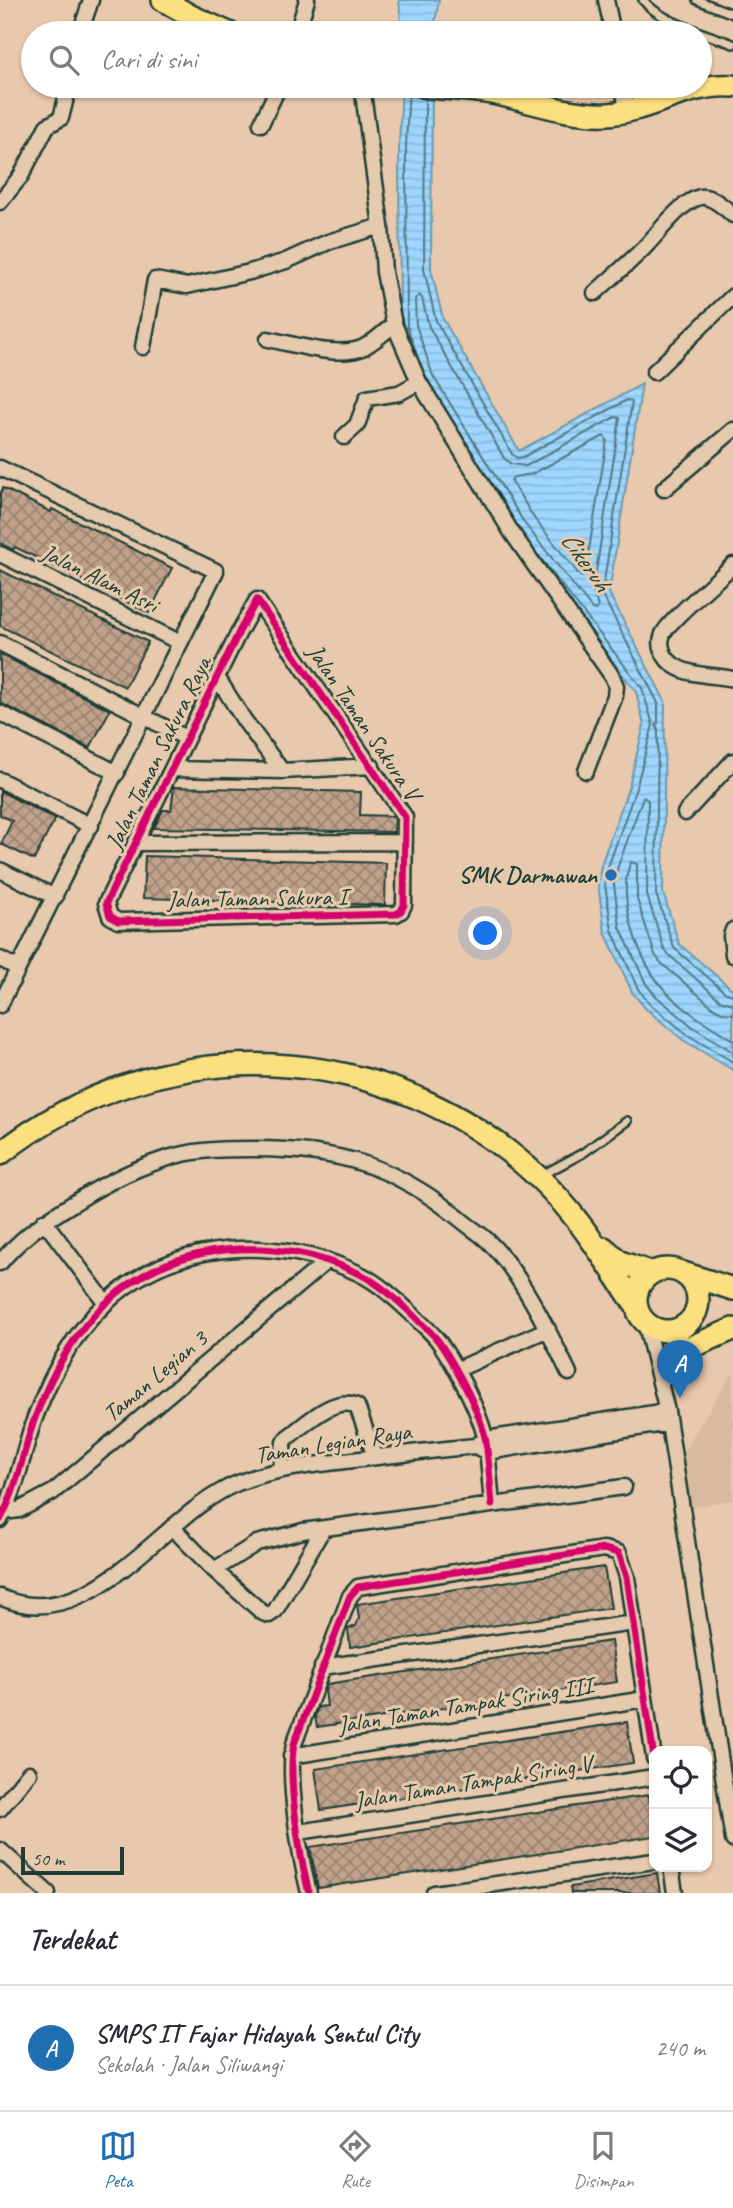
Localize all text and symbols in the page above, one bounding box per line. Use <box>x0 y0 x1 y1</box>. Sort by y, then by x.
search box <box>21 21 712 98</box>
icon: search <box>45 41 83 79</box>
text: Cari di sini <box>101 43 197 76</box>
water label: Cikeruh <box>554 525 620 599</box>
street label: Jalan Alam Asri <box>36 536 166 620</box>
street label: Jalan Taman Sakura V <box>300 637 430 809</box>
street label: Jalan Taman Sakura Raya <box>98 650 219 855</box>
place label: SMK Darmawan <box>459 860 598 890</box>
marker: SMK Darmawan <box>603 867 619 883</box>
street label: Jalan Taman Sakura I <box>166 881 353 915</box>
your location <box>468 916 502 950</box>
street label: Taman Legian 3 <box>97 1322 215 1428</box>
pin: A <box>657 1340 703 1398</box>
street label: Taman Legian Raya <box>253 1416 415 1470</box>
street label: Jalan Taman Tampak Siring III <box>335 1669 599 1740</box>
map controls <box>649 1746 712 1872</box>
button: locate <box>649 1746 712 1809</box>
street label: Jalan Taman Tampak Siring V <box>351 1748 598 1816</box>
button: layers <box>649 1809 712 1872</box>
scale bar <box>21 1844 124 1876</box>
text: 50 m <box>32 1847 64 1871</box>
text: Terdekat <box>28 1920 116 1958</box>
text: SMPS IT Fajar Hidayah Sentul City <box>95 2017 419 2050</box>
text: A <box>45 2034 57 2063</box>
text: 240 m <box>656 2034 705 2063</box>
text: Sekolah · Jalan Siliwangi <box>95 2050 282 2079</box>
tab: Peta <box>99 2127 137 2193</box>
tab: Rute <box>336 2127 374 2193</box>
tab: Disimpan <box>573 2127 633 2193</box>

